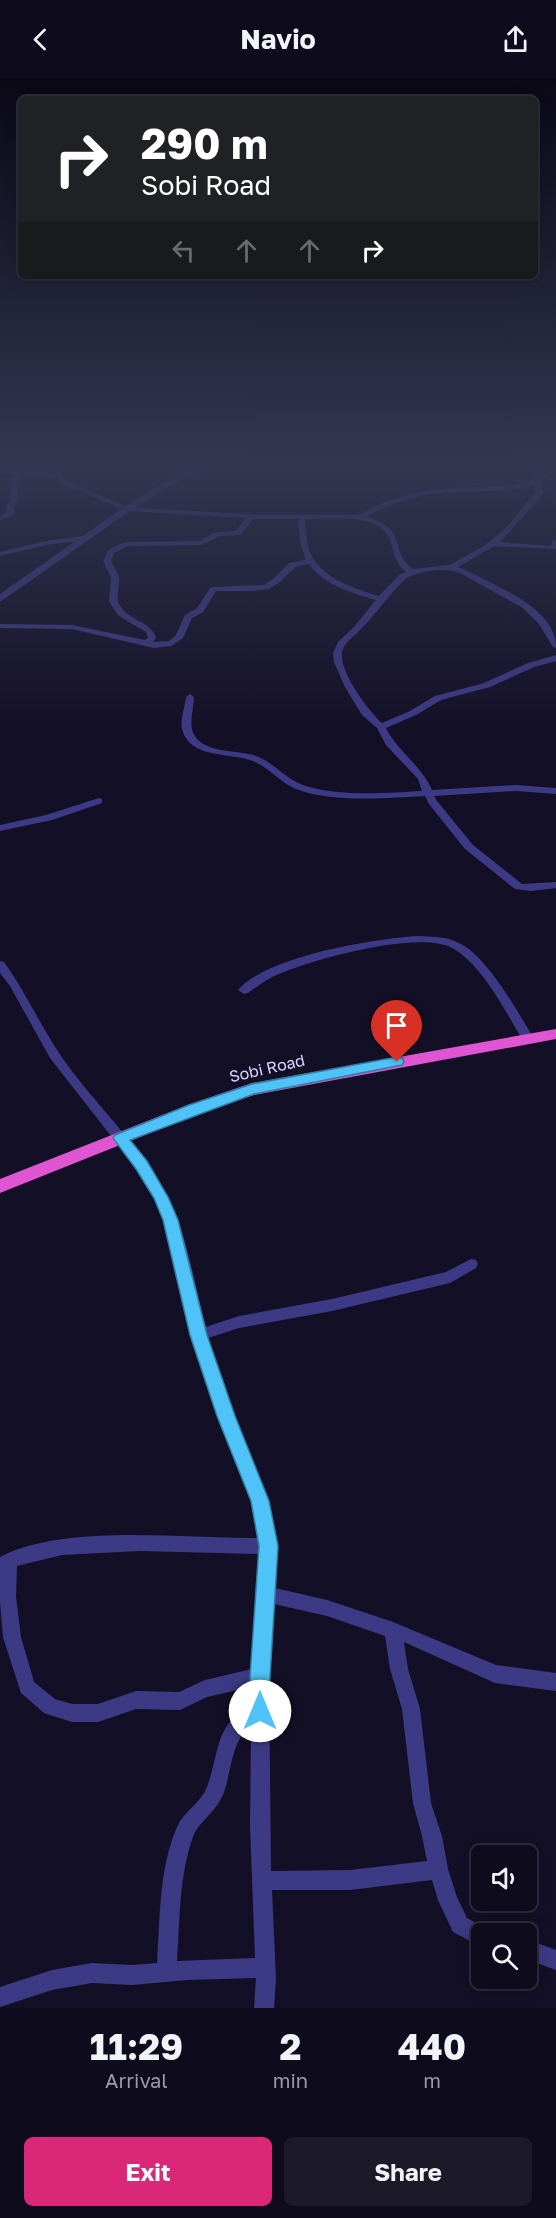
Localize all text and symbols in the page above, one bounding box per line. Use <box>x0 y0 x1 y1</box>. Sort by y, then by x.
icon: back <box>24 23 57 56</box>
text: Navio <box>240 23 316 55</box>
icon: share <box>499 23 532 56</box>
text: 290 m <box>141 118 268 168</box>
icon: right <box>42 120 120 198</box>
text: Sobi Road <box>141 169 271 201</box>
icon: left <box>167 234 200 267</box>
icon: ahead <box>230 234 263 267</box>
icon: ahead <box>293 234 326 267</box>
icon: right <box>356 234 389 267</box>
pin <box>371 1000 422 1062</box>
icon: arrive <box>380 1009 413 1042</box>
street label: Sobi Road <box>227 1050 307 1086</box>
position arrow <box>228 1679 292 1743</box>
map controls <box>471 1845 537 1989</box>
button: sound <box>471 1845 537 1911</box>
button: search <box>471 1923 537 1989</box>
text: 11:29 <box>90 2025 183 2068</box>
text: 2 <box>280 2025 301 2068</box>
text: 440 <box>398 2025 466 2068</box>
text: Arrival <box>105 2068 168 2092</box>
text: min <box>273 2068 308 2092</box>
text: m <box>423 2068 441 2092</box>
button: Exit <box>24 2137 272 2206</box>
button: Share <box>284 2137 532 2206</box>

